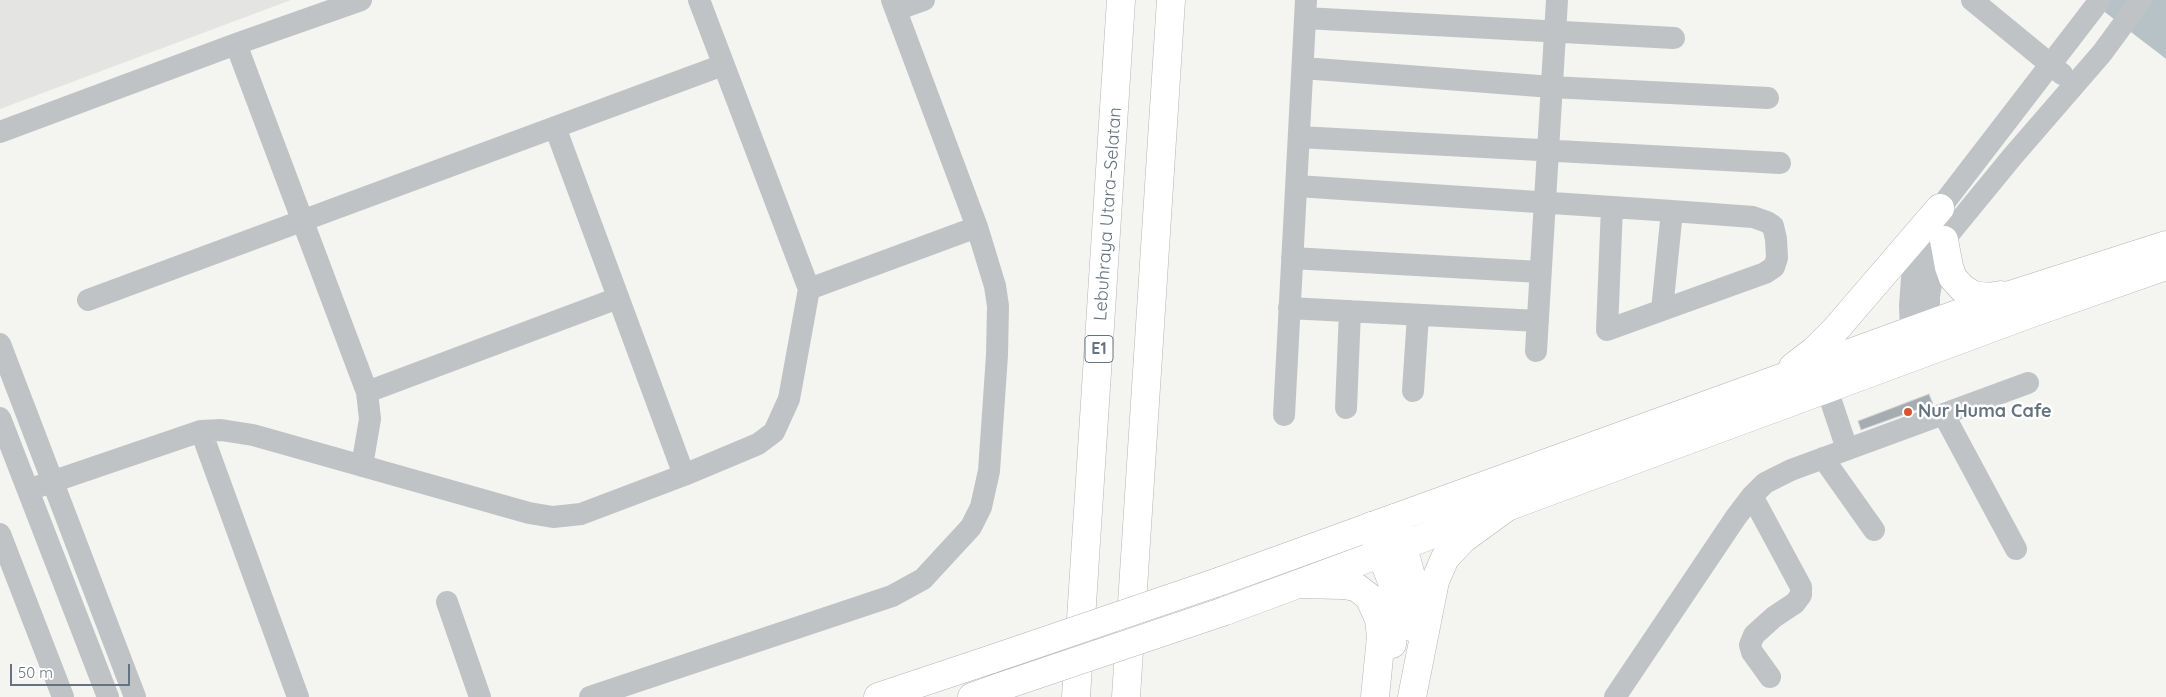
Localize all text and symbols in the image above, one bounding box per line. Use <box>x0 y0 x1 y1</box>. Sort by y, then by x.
street label: Lebuhraya Utara–Selatan <box>1090 106 1126 322</box>
road number: E1 <box>1085 336 1113 362</box>
place label: Nur Huma Cafe <box>1918 401 2052 423</box>
marker: Nur Huma Cafe <box>1902 406 1914 418</box>
scale bar <box>12 654 132 686</box>
text: 50 m <box>18 663 53 682</box>

